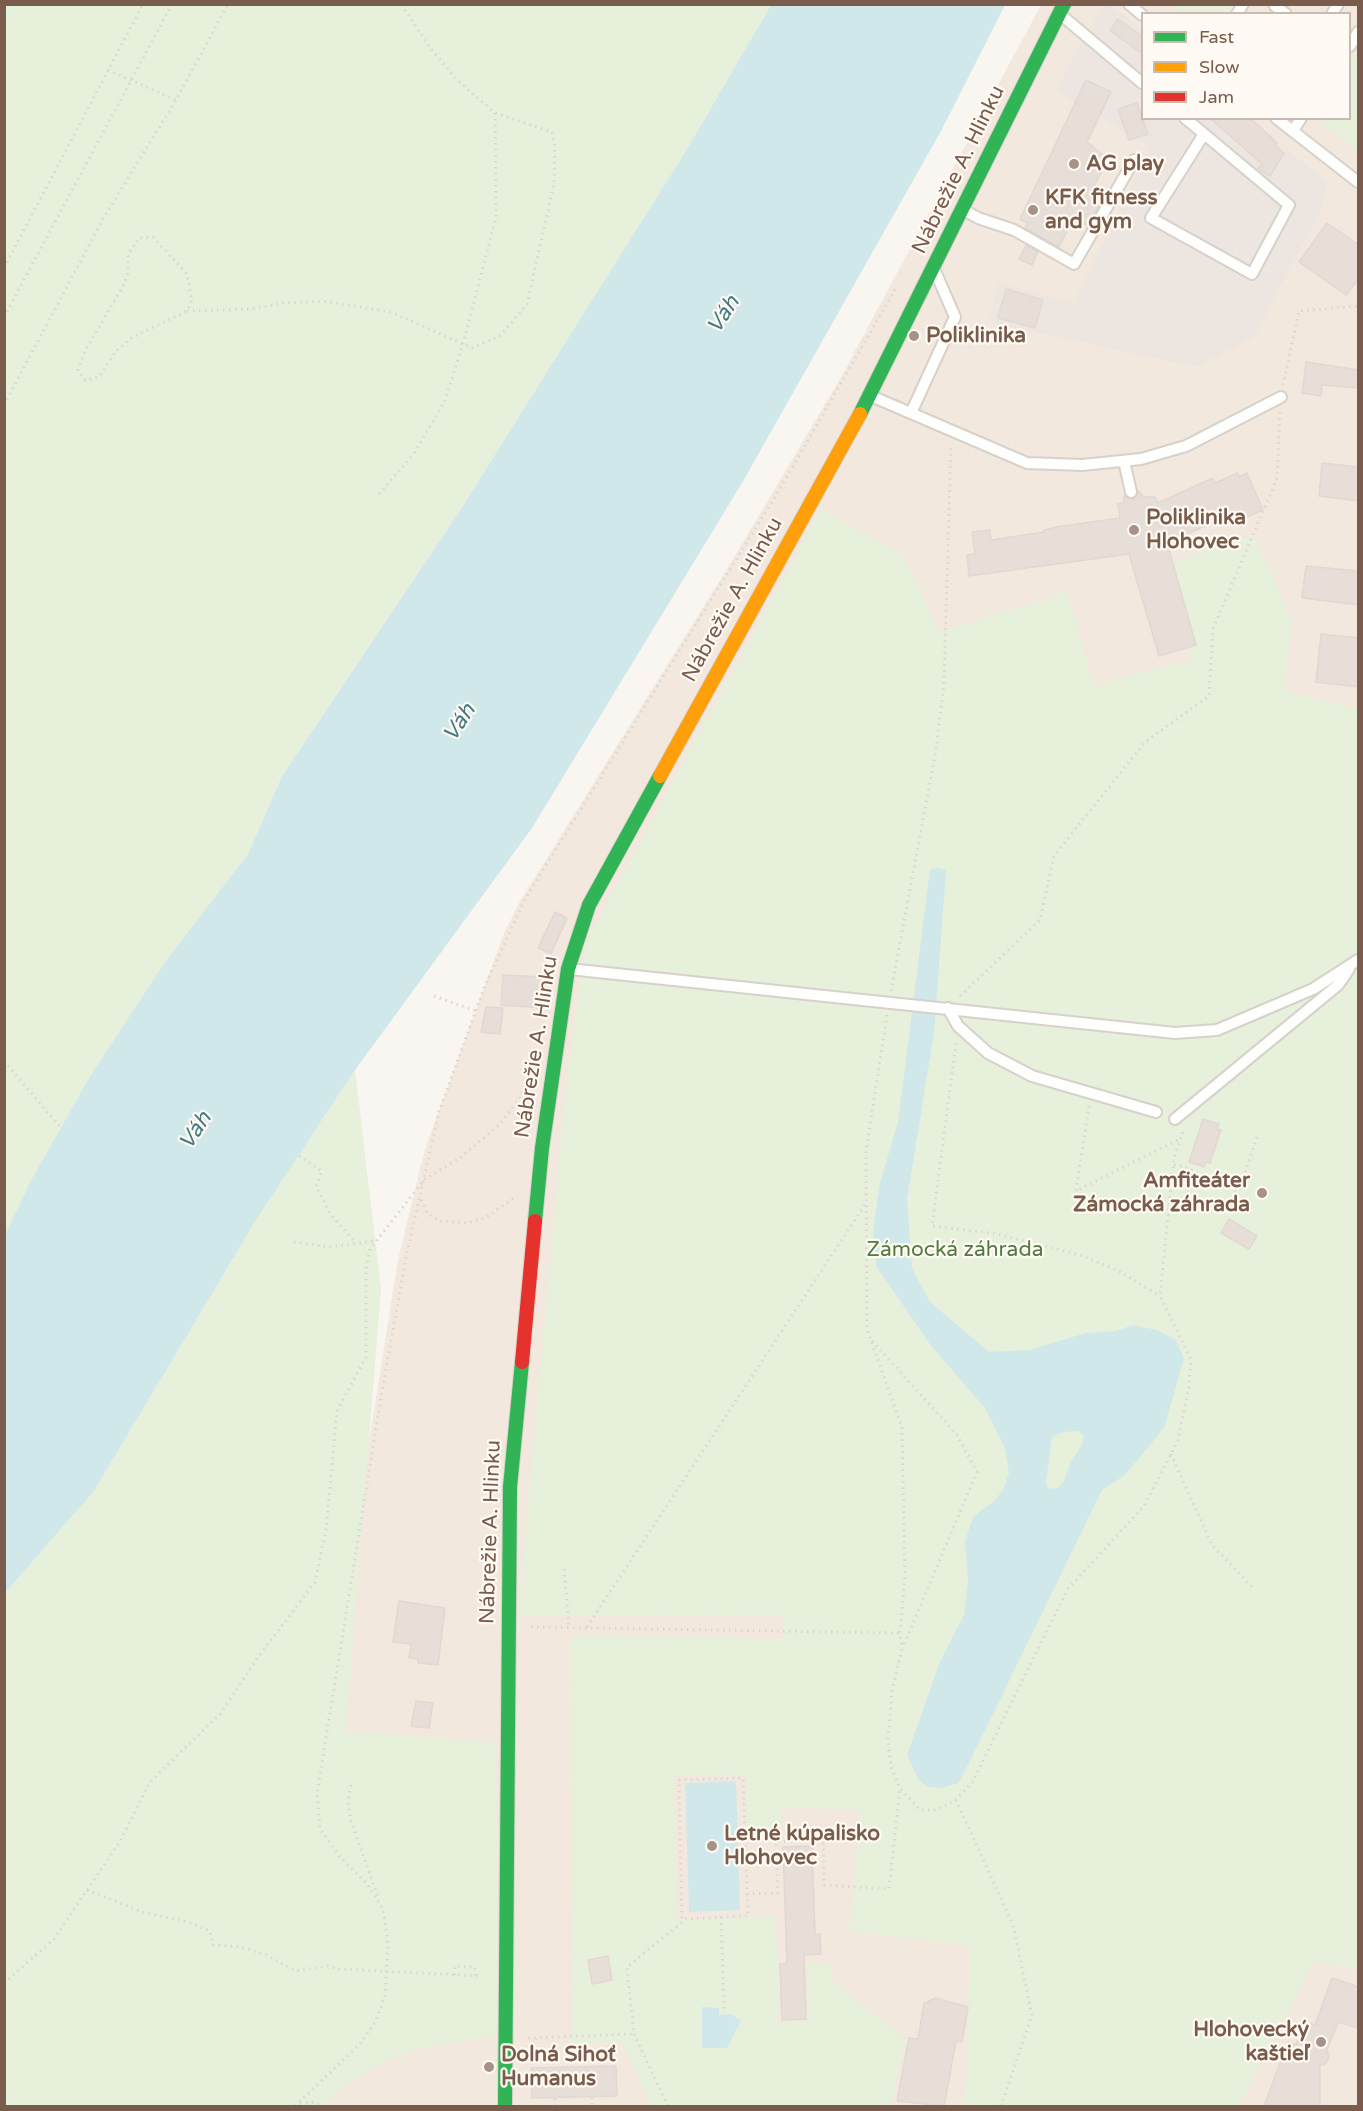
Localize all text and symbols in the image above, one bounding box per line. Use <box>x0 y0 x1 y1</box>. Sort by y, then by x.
legend <box>1141 12 1351 120</box>
text: Fast <box>1199 26 1234 48</box>
text: Slow <box>1199 56 1240 78</box>
street label: Nábrežie A. Hlinku <box>907 82 1011 258</box>
text: Jam <box>1199 86 1234 108</box>
place label: AG play <box>1086 151 1164 177</box>
marker: AG play <box>1067 157 1081 171</box>
place label: KFK fitness and gym <box>1045 185 1158 235</box>
marker: KFK fitness and gym <box>1026 203 1040 217</box>
water label: Váh <box>702 291 746 339</box>
place label: Poliklinika <box>926 323 1026 349</box>
marker: Poliklinika <box>907 329 921 343</box>
place label: Poliklinika Hlohovec <box>1146 505 1246 555</box>
street label: Nábrežie A. Hlinku <box>677 513 789 687</box>
marker: Poliklinika Hlohovec <box>1127 523 1141 537</box>
water label: Váh <box>438 699 482 747</box>
street label: Nábrežie A. Hlinku <box>510 954 564 1140</box>
water label: Váh <box>174 1107 218 1155</box>
place label: Amfiteáter Zámocká záhrada <box>1073 1168 1250 1218</box>
marker: Amfiteáter Zámocká záhrada <box>1255 1186 1269 1200</box>
park label: Zámocká záhrada <box>867 1237 1043 1263</box>
street label: Nábrežie A. Hlinku <box>475 1439 507 1625</box>
place label: Letné kúpalisko Hlohovec <box>724 1821 880 1871</box>
marker: Letné kúpalisko Hlohovec <box>705 1839 719 1853</box>
place label: Hlohovecký kaštieľ <box>1193 2017 1309 2067</box>
marker: Hlohovecký kaštieľ <box>1314 2035 1328 2049</box>
place label: Dolná Sihoť Humanus <box>501 2042 616 2092</box>
marker: Dolná Sihoť Humanus <box>482 2060 496 2074</box>

